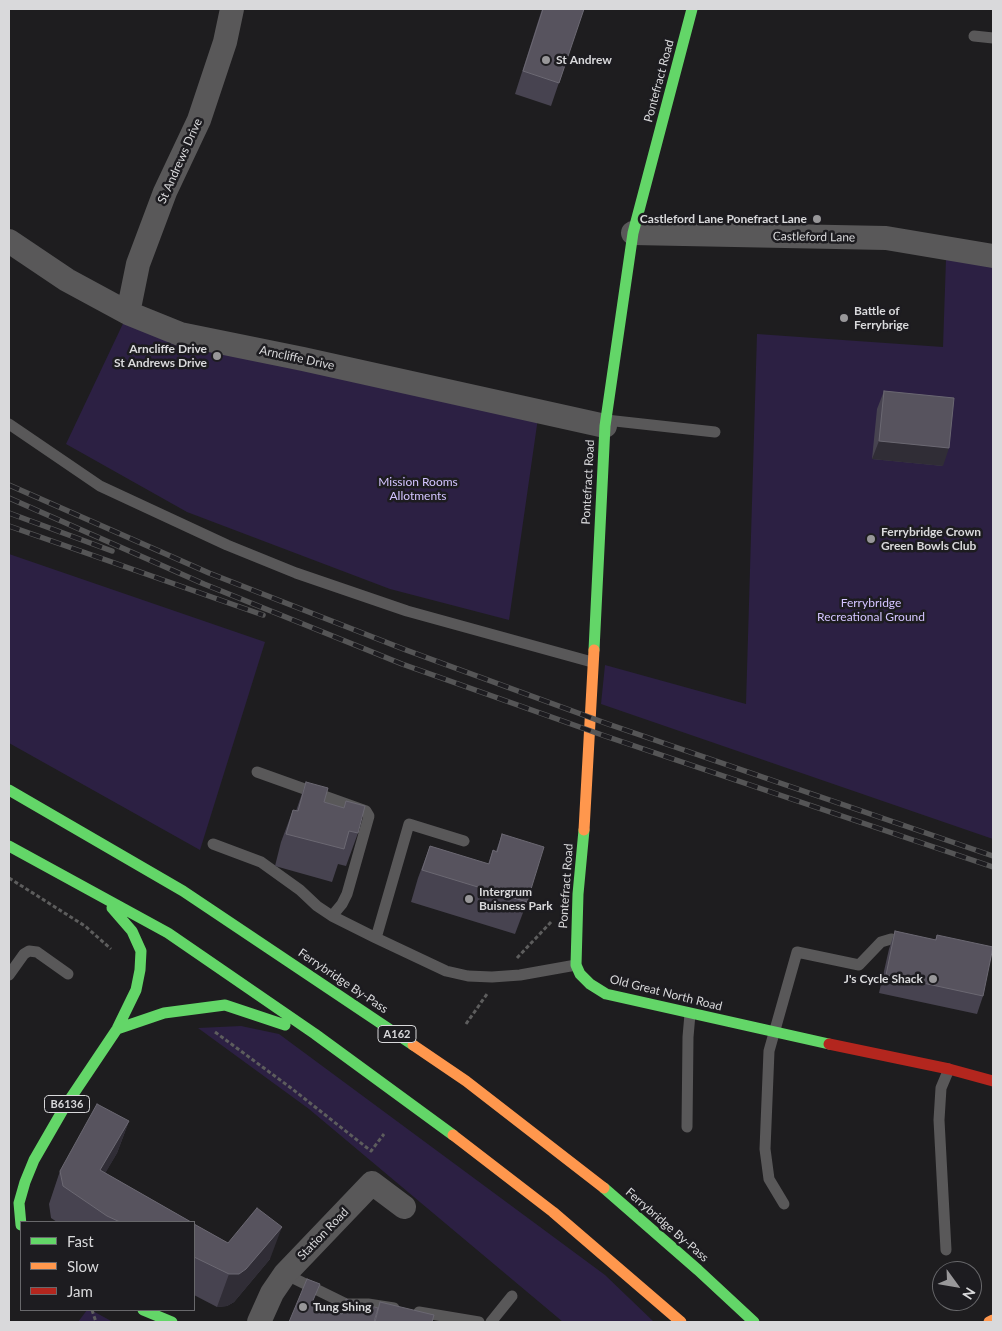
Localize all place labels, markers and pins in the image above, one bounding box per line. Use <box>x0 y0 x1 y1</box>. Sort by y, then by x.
place label: St Andrew <box>556 53 612 67</box>
marker: St Andrew <box>540 54 552 66</box>
place label: Castleford Lane Ponefract Lane <box>640 212 807 226</box>
marker: Castleford Lane Ponefract Lane <box>811 213 823 225</box>
place label: Battle of Ferrybrige <box>854 304 909 332</box>
marker: Battle of Ferrybrige <box>838 312 850 324</box>
place label: Arncliffe Drive St Andrews Drive <box>114 342 207 370</box>
marker: Arncliffe Drive St Andrews Drive <box>211 350 223 362</box>
place label: Ferrybridge Crown Green Bowls Club <box>881 525 981 553</box>
marker: Ferrybridge Crown Green Bowls Club <box>865 533 877 545</box>
place label: Intergrum Buisness Park <box>479 885 553 913</box>
marker: Intergrum Buisness Park <box>463 893 475 905</box>
place label: J's Cycle Shack <box>844 972 923 986</box>
marker: J's Cycle Shack <box>927 973 939 985</box>
place label: Tung Shing <box>313 1300 371 1314</box>
marker: Tung Shing <box>297 1301 309 1313</box>

